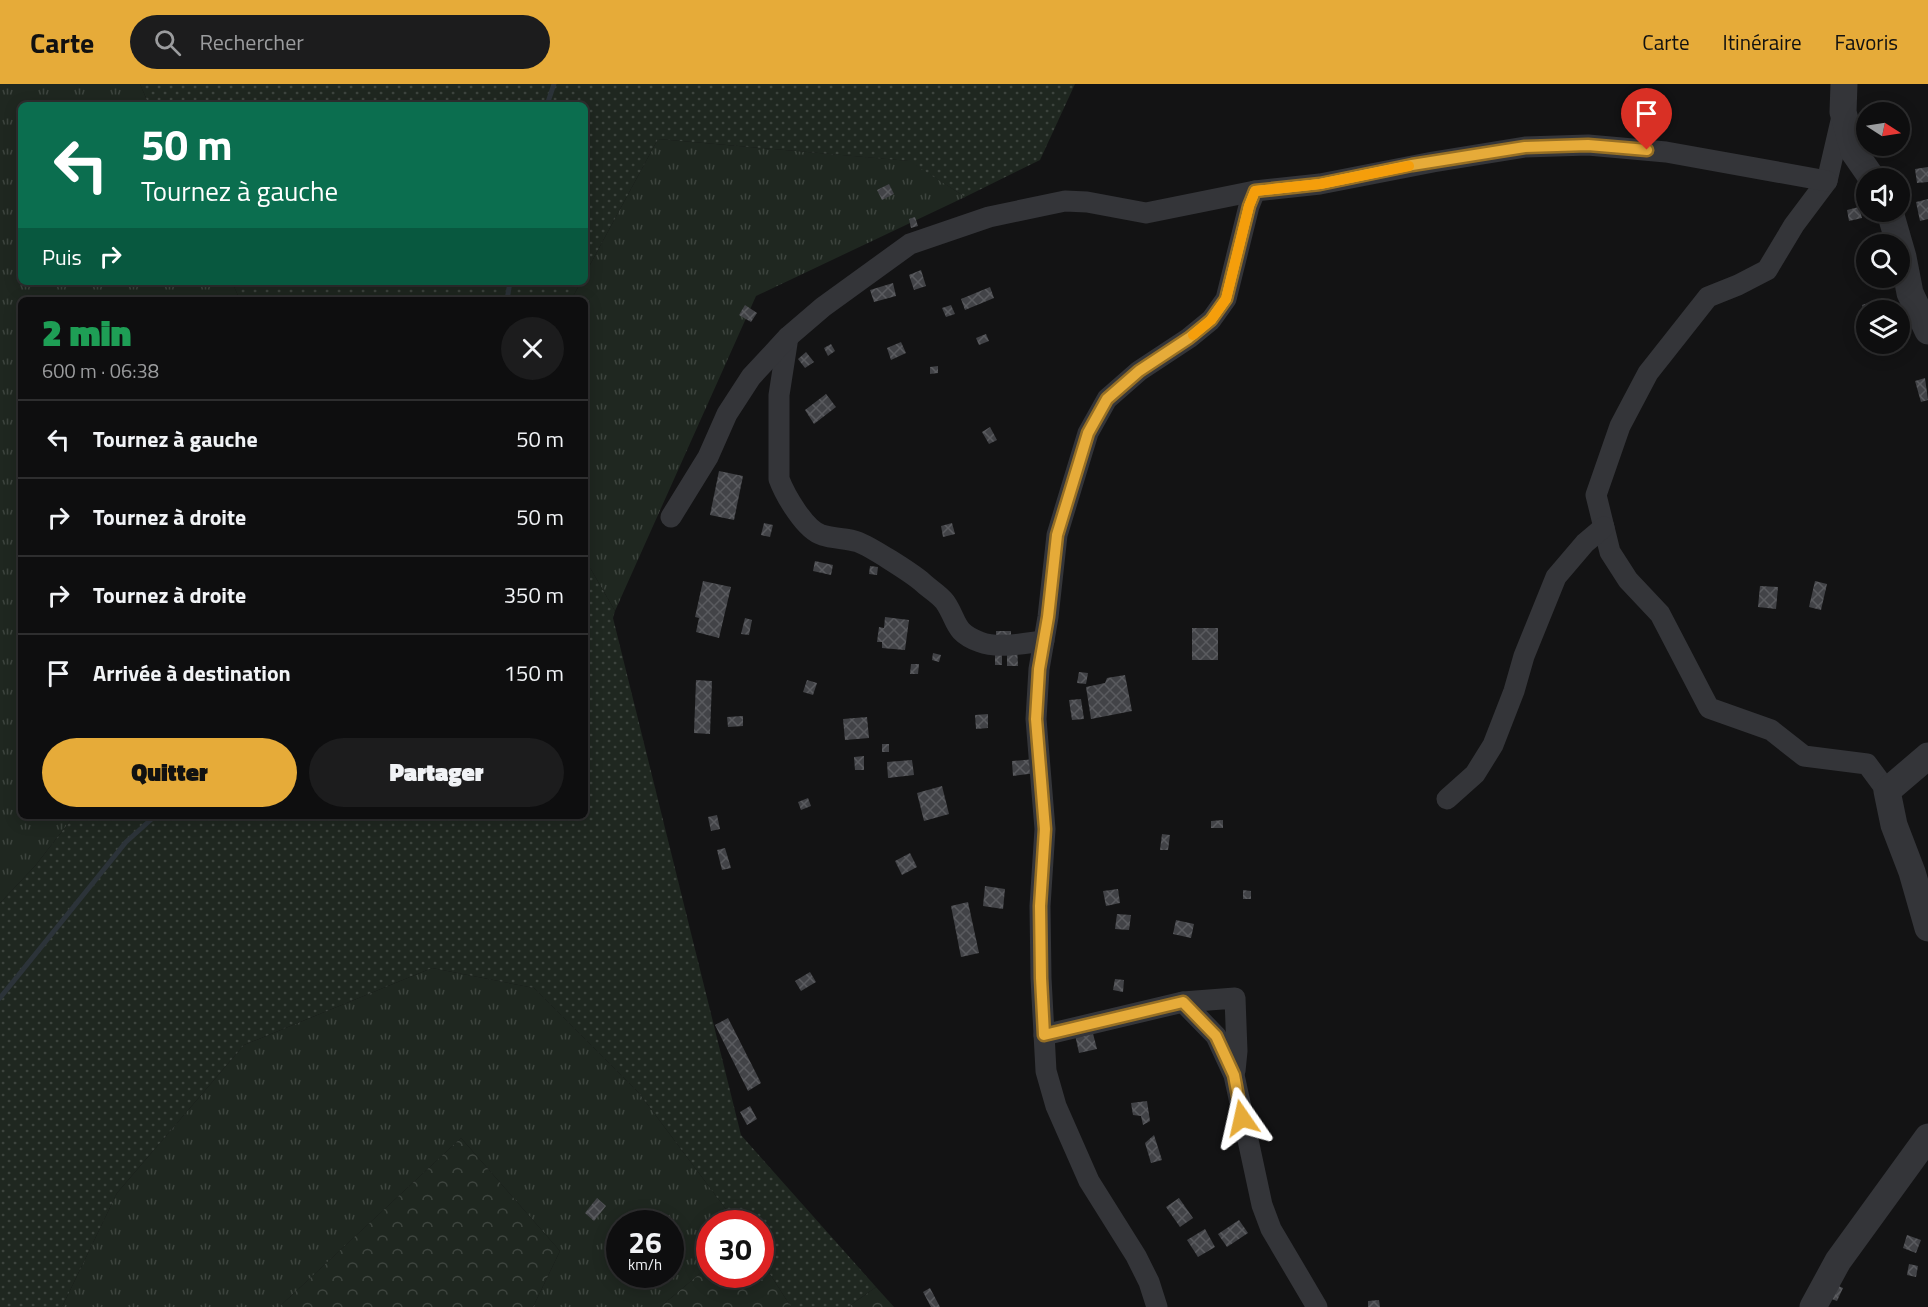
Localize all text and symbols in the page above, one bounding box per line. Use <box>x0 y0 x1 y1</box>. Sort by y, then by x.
search box <box>130 15 550 69</box>
text: Carte <box>30 21 94 64</box>
text: Rechercher <box>199 25 304 59</box>
icon: search <box>151 26 184 59</box>
text: Carte <box>1642 26 1690 58</box>
text: Itinéraire <box>1723 26 1802 58</box>
text: Favoris <box>1835 26 1898 58</box>
pin <box>1621 88 1672 150</box>
icon: arrive <box>1630 97 1663 130</box>
north arrow <box>1856 102 1910 156</box>
map controls <box>1856 102 1910 354</box>
text: 50 m <box>141 112 233 176</box>
icon: left <box>42 126 120 204</box>
button: sound <box>1856 168 1910 222</box>
text: Tournez à gauche <box>141 170 338 211</box>
button: search <box>1856 234 1910 288</box>
text: Puis <box>42 240 82 274</box>
icon: right <box>94 240 127 273</box>
button: layers <box>1856 300 1910 354</box>
text: 2 min <box>42 305 131 360</box>
button: close <box>501 317 564 380</box>
text: 600 m · 06:38 <box>42 355 159 386</box>
text: Tournez à gauche <box>93 422 258 456</box>
text: 50 m <box>516 422 564 456</box>
icon: left <box>42 423 75 456</box>
text: Tournez à droite <box>93 500 246 534</box>
text: 50 m <box>516 500 564 534</box>
icon: right <box>42 501 75 534</box>
text: Tournez à droite <box>93 578 246 612</box>
text: 350 m <box>504 578 564 612</box>
icon: right <box>42 579 75 612</box>
text: Arrivée à destination <box>93 656 291 690</box>
text: 150 m <box>504 656 564 690</box>
icon: arrive <box>42 657 75 690</box>
button: Quitter <box>42 738 297 807</box>
button: Partager <box>309 738 564 807</box>
position arrow <box>1210 1086 1274 1150</box>
speed limit sign: 30 <box>696 1210 774 1288</box>
text: 26 <box>628 1219 662 1265</box>
text: km/h <box>628 1253 662 1276</box>

